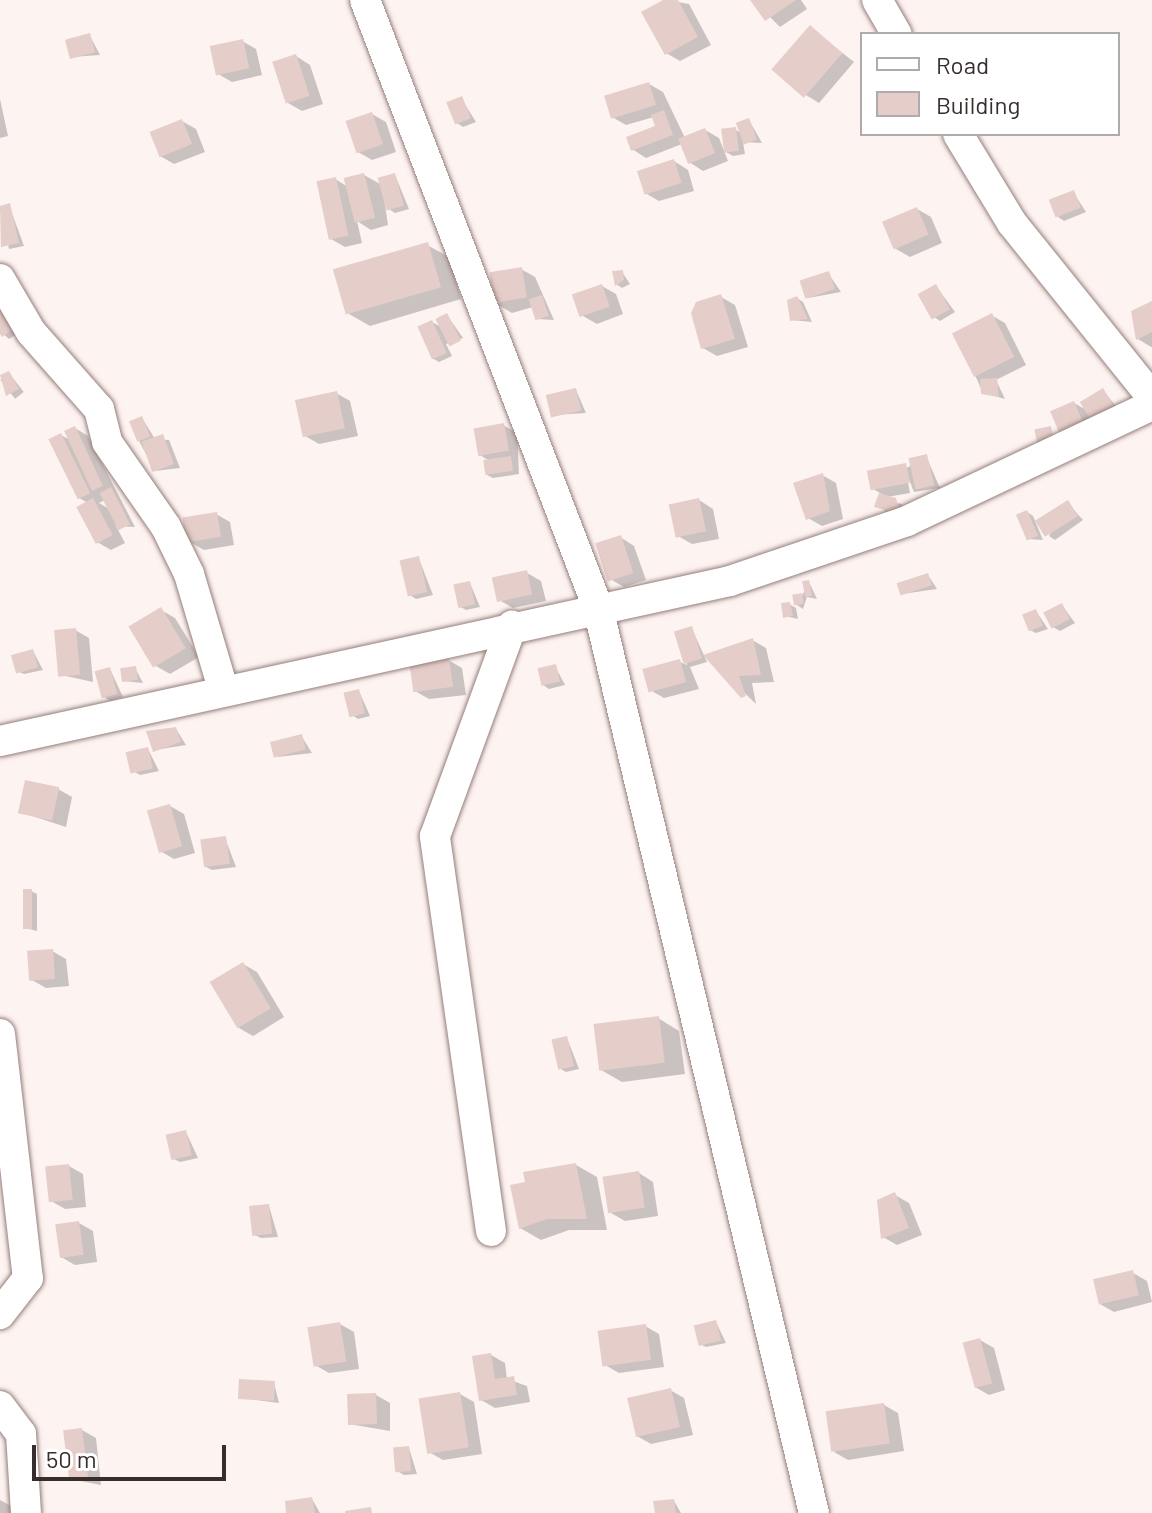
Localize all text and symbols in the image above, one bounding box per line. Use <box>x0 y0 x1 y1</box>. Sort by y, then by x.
legend <box>860 32 1120 136</box>
text: Road <box>936 50 989 79</box>
text: Building <box>936 90 1020 119</box>
scale bar <box>36 1429 230 1479</box>
text: 50 m <box>46 1444 97 1473</box>

